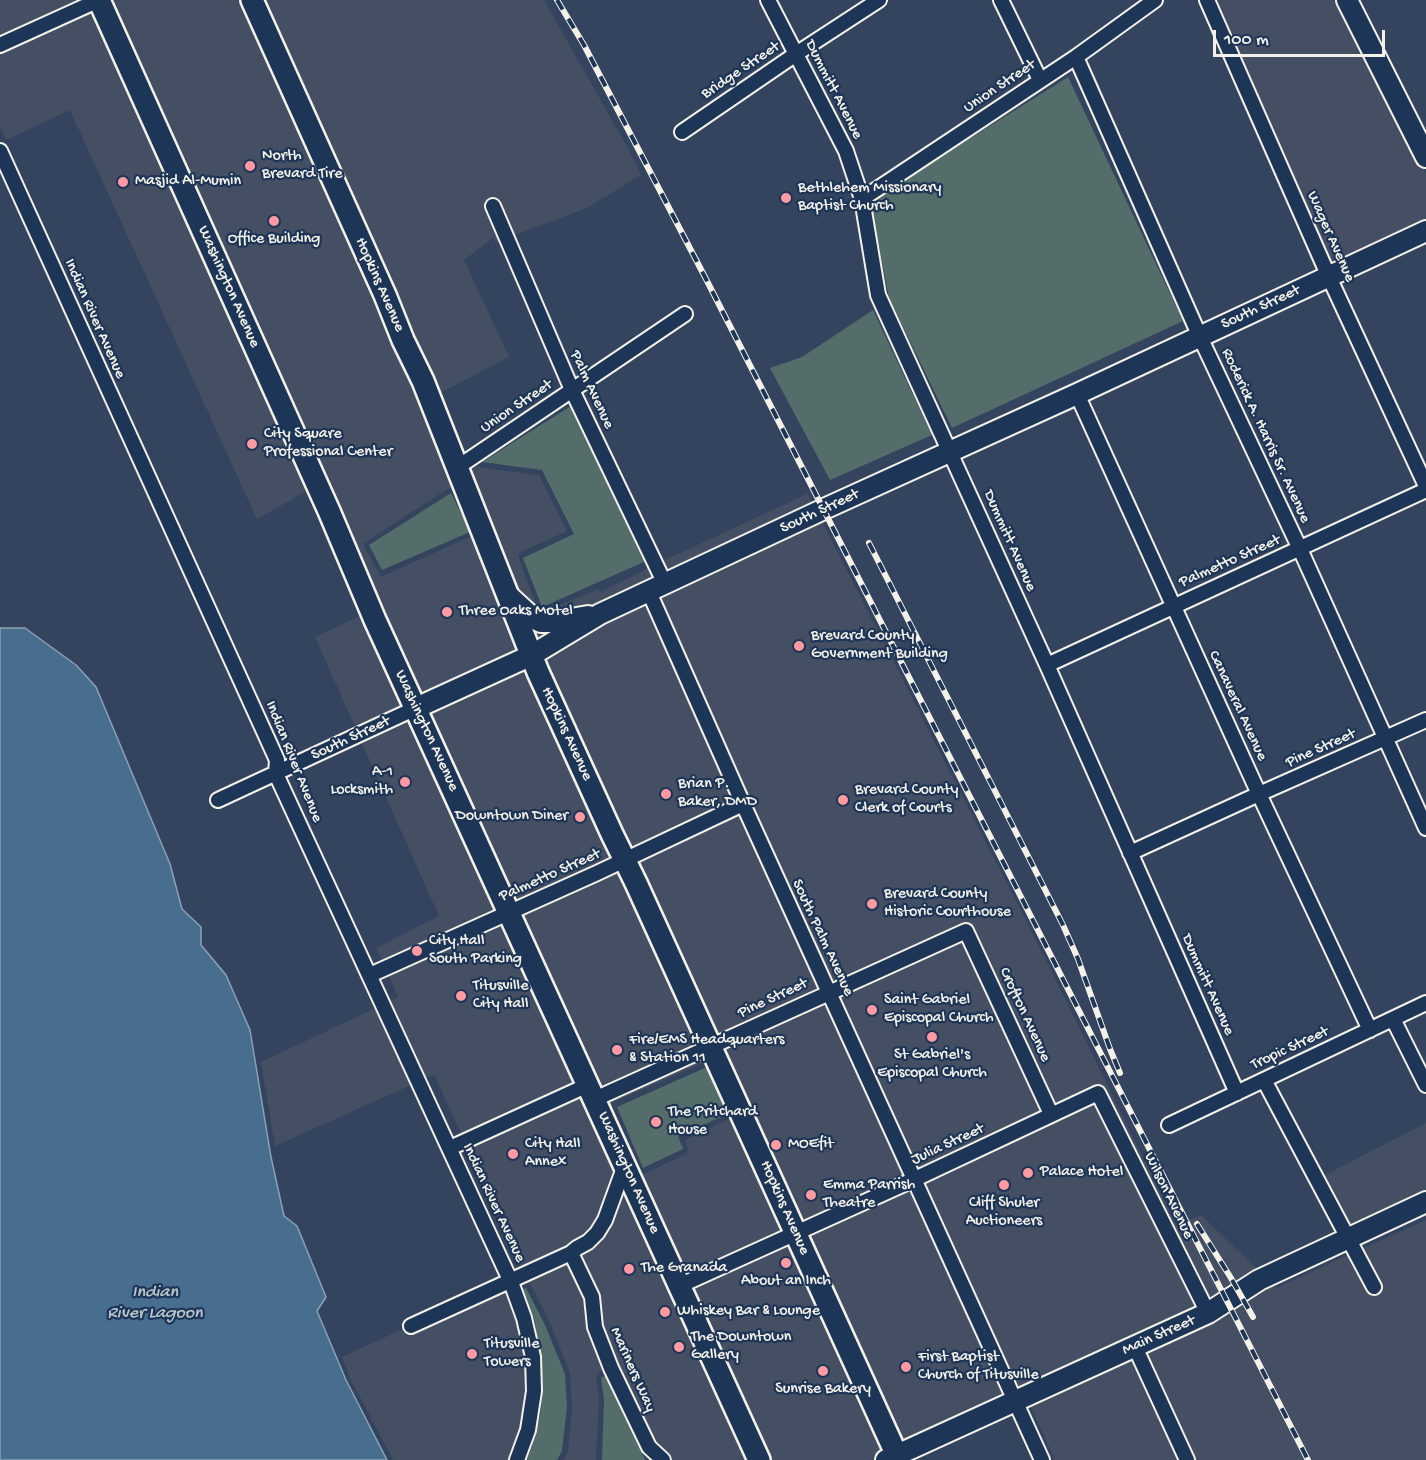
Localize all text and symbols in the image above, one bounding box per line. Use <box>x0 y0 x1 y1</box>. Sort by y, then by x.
scale bar <box>1216 18 1388 56</box>
text: 100 m <box>1224 30 1269 51</box>
street label: Dummitt Avenue <box>800 37 866 143</box>
street label: Bridge Street <box>698 38 784 104</box>
street label: Union Street <box>960 56 1040 118</box>
place label: North Brevard Tire <box>262 147 342 185</box>
marker: North Brevard Tire <box>243 159 257 173</box>
place label: Masjid Al-Mumin <box>135 172 241 192</box>
marker: Masjid Al-Mumin <box>116 175 130 189</box>
place label: Bethlehem Missionary Baptist Church <box>798 179 941 217</box>
street label: Wager Avenue <box>1301 189 1359 285</box>
marker: Bethlehem Missionary Baptist Church <box>779 191 793 205</box>
marker: Office Building <box>267 214 281 228</box>
street label: Washington Avenue <box>192 223 264 351</box>
place label: Office Building <box>228 230 320 250</box>
street label: Hopkins Avenue <box>350 235 408 335</box>
street label: Indian River Avenue <box>59 256 129 382</box>
street label: South Street <box>1219 281 1303 335</box>
street label: Roderick A. Harris Sr. Avenue <box>1216 346 1314 526</box>
street label: Palm Avenue <box>564 348 618 432</box>
street label: Union Street <box>477 376 557 438</box>
place label: City Square Professional Center <box>264 425 392 463</box>
marker: City Square Professional Center <box>245 437 259 451</box>
street label: South Street <box>778 485 862 539</box>
street label: Dummitt Avenue <box>978 487 1040 595</box>
street label: Palmetto Street <box>1176 531 1284 593</box>
place label: Three Oaks Motel <box>459 602 573 622</box>
marker: Three Oaks Motel <box>440 605 454 619</box>
place label: Brevard County Government Building <box>811 627 948 665</box>
marker: Brevard County Government Building <box>792 639 806 653</box>
street label: Canaveral Avenue <box>1203 648 1271 764</box>
street label: Washington Avenue <box>390 667 462 795</box>
street label: Hopkins Avenue <box>536 684 596 784</box>
street label: Indian River Avenue <box>260 698 326 826</box>
street label: South Street <box>309 712 393 766</box>
street label: Pine Street <box>1283 725 1359 773</box>
place label: A-1 Locksmith <box>330 763 393 801</box>
marker: A-1 Locksmith <box>398 775 412 789</box>
place label: Brian P. Baker, DMD <box>678 775 757 813</box>
place label: Brevard County Clerk of Courts <box>855 781 958 819</box>
marker: Brian P. Baker, DMD <box>659 787 673 801</box>
marker: Brevard County Clerk of Courts <box>836 793 850 807</box>
place label: Downtown Diner <box>455 807 568 827</box>
marker: Downtown Diner <box>573 810 587 824</box>
street label: Palmetto Street <box>496 845 604 907</box>
street label: South Palm Avenue <box>787 877 857 999</box>
place label: Brevard County Historic Courthouse <box>884 885 1011 923</box>
marker: Brevard County Historic Courthouse <box>865 897 879 911</box>
street label: Dummitt Avenue <box>1176 931 1238 1039</box>
place label: City Hall South Parking <box>429 932 522 970</box>
marker: City Hall South Parking <box>410 944 424 958</box>
street label: Crofton Avenue <box>994 965 1054 1065</box>
street label: Pine Street <box>735 975 811 1023</box>
place label: Titusville City Hall <box>473 977 528 1015</box>
marker: Titusville City Hall <box>454 989 468 1003</box>
place label: Saint Gabriel Episcopal Church <box>884 991 993 1029</box>
marker: Saint Gabriel Episcopal Church <box>865 1003 879 1017</box>
street label: Tropic Street <box>1248 1023 1332 1075</box>
marker: St Gabriel's Episcopal Church <box>925 1030 939 1044</box>
place label: Fire/EMS Headquarters & Station 11 <box>629 1031 784 1069</box>
marker: Fire/EMS Headquarters & Station 11 <box>610 1043 624 1057</box>
place label: St Gabriel's Episcopal Church <box>877 1046 987 1084</box>
place label: The Pritchard House <box>668 1103 757 1141</box>
street label: Washington Avenue <box>592 1109 664 1237</box>
marker: The Pritchard House <box>649 1115 663 1129</box>
street label: Julia Street <box>908 1120 988 1170</box>
place label: City Hall Annex <box>525 1135 580 1173</box>
place label: MOEfit <box>788 1135 834 1155</box>
marker: MOEfit <box>769 1138 783 1152</box>
street label: Indian River Avenue <box>457 1140 529 1266</box>
marker: City Hall Annex <box>506 1147 520 1161</box>
street label: Wilson Avenue <box>1139 1149 1197 1243</box>
street label: Hopkins Avenue <box>755 1158 813 1258</box>
place label: Palace Hotel <box>1040 1163 1123 1183</box>
marker: Palace Hotel <box>1021 1166 1035 1180</box>
place label: Emma Parrish Theatre <box>823 1176 915 1214</box>
marker: Cliff Shuler Auctioneers <box>997 1178 1011 1192</box>
marker: Emma Parrish Theatre <box>804 1188 818 1202</box>
place label: Cliff Shuler Auctioneers <box>966 1194 1042 1232</box>
marker: About an Inch <box>779 1256 793 1270</box>
place label: The Granada <box>641 1259 727 1279</box>
marker: The Granada <box>622 1262 636 1276</box>
place label: About an Inch <box>741 1272 831 1292</box>
water label: Indian River Lagoon <box>107 1282 203 1324</box>
place label: Whiskey Bar & Lounge <box>677 1302 820 1322</box>
marker: Whiskey Bar & Lounge <box>658 1305 672 1319</box>
street label: Main Street <box>1120 1311 1198 1361</box>
street label: Mariners Way <box>605 1325 659 1415</box>
place label: The Downtown Gallery <box>691 1328 791 1366</box>
place label: Titusville Towers <box>484 1335 539 1373</box>
marker: The Downtown Gallery <box>672 1340 686 1354</box>
marker: Titusville Towers <box>465 1347 479 1361</box>
place label: First Baptist Church of Titusville <box>918 1348 1039 1386</box>
marker: First Baptist Church of Titusville <box>899 1360 913 1374</box>
marker: Sunrise Bakery <box>816 1364 830 1378</box>
place label: Sunrise Bakery <box>775 1380 871 1400</box>

